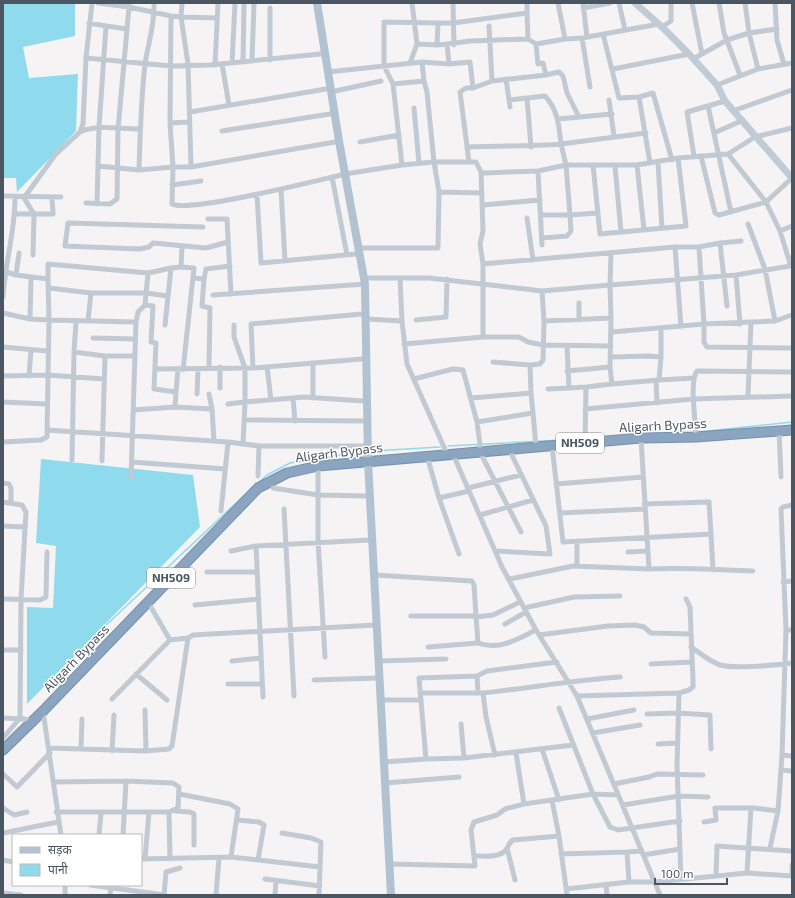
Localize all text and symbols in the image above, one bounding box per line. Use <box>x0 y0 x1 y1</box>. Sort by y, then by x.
street label: Aligarh Bypass <box>619 415 707 435</box>
road number: NH509 <box>556 433 604 453</box>
street label: Aligarh Bypass <box>294 439 384 465</box>
road number: NH509 <box>147 568 195 588</box>
street label: Aligarh Bypass <box>40 621 112 695</box>
legend <box>12 834 142 886</box>
text: सड़क <box>48 842 73 857</box>
scale bar <box>655 860 727 886</box>
text: पानी <box>48 862 69 876</box>
text: 100 m <box>661 866 693 880</box>

